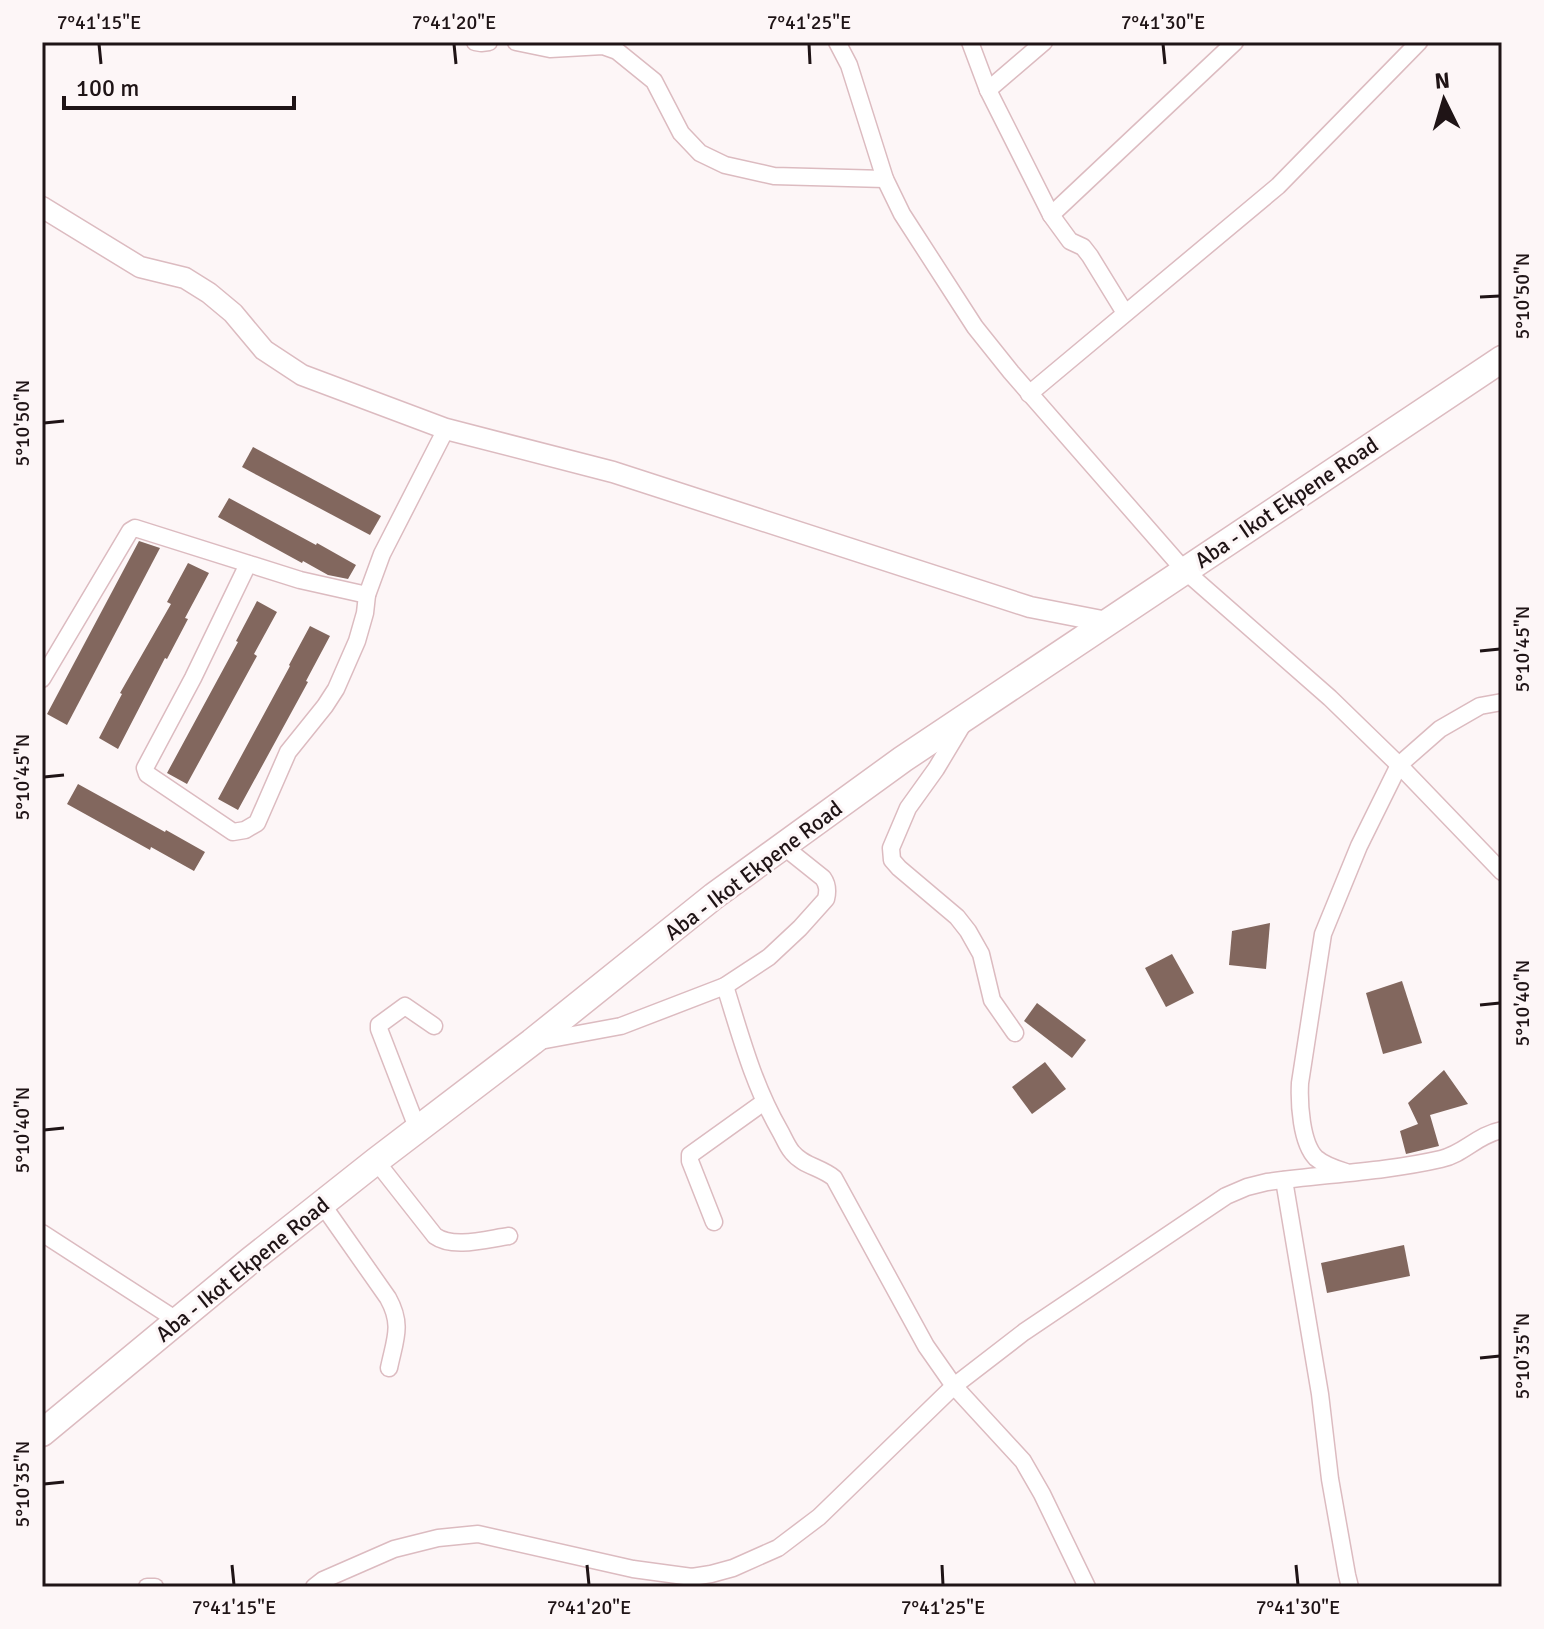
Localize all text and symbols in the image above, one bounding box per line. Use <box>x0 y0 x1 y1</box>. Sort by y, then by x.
text: 7°41'15"E <box>57 10 141 35</box>
text: 7°41'20"E <box>412 10 496 35</box>
text: 7°41'25"E <box>767 10 851 35</box>
text: 7°41'30"E <box>1121 10 1205 35</box>
scale bar <box>64 60 294 110</box>
north arrow <box>1404 60 1484 140</box>
text: N <box>1433 66 1451 95</box>
text: 100 m <box>76 73 139 103</box>
text: 5°10'50"N <box>1510 253 1535 339</box>
text: 5°10'50"N <box>10 380 35 466</box>
street label: Aba - Ikot Ekpene Road <box>1189 431 1383 574</box>
text: 5°10'45"N <box>1510 606 1535 692</box>
text: 5°10'45"N <box>10 734 35 820</box>
street label: Aba - Ikot Ekpene Road <box>659 795 847 946</box>
text: 5°10'40"N <box>1510 960 1535 1046</box>
text: 5°10'40"N <box>10 1087 35 1173</box>
street label: Aba - Ikot Ekpene Road <box>150 1191 335 1348</box>
text: 5°10'35"N <box>1510 1313 1535 1399</box>
text: 5°10'35"N <box>10 1441 35 1527</box>
text: 7°41'15"E <box>192 1595 276 1620</box>
text: 7°41'20"E <box>547 1595 631 1620</box>
text: 7°41'25"E <box>901 1595 985 1620</box>
text: 7°41'30"E <box>1256 1595 1340 1620</box>

